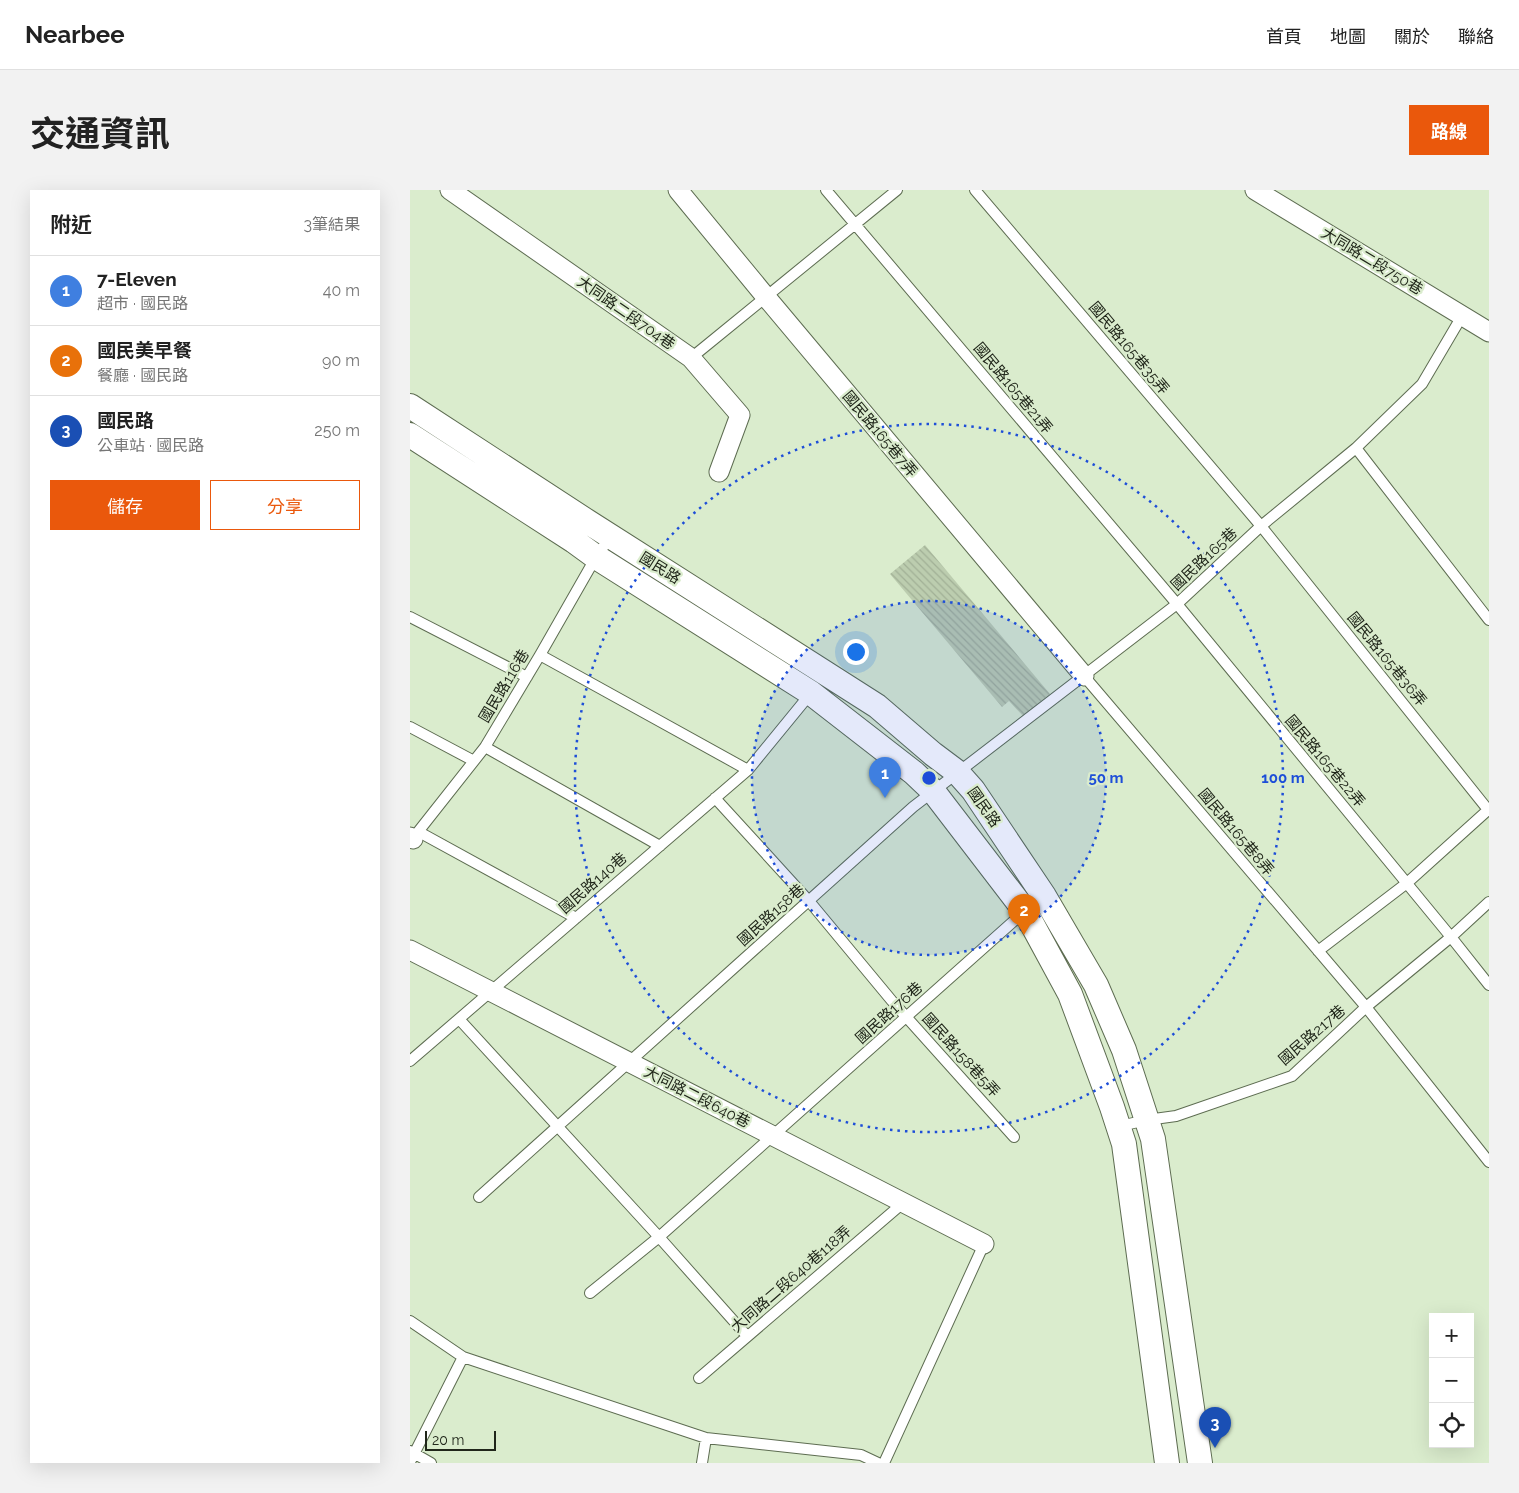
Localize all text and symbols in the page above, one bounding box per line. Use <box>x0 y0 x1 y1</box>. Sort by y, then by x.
text: Nearbee <box>25 20 125 49</box>
text: 首頁 <box>1266 26 1302 47</box>
text: 地圖 <box>1330 26 1366 47</box>
text: 關於 <box>1394 26 1430 47</box>
text: 聯絡 <box>1458 26 1494 47</box>
button: 路線 <box>1409 105 1489 155</box>
text: 交通資訊 <box>30 113 170 154</box>
text: 附近 <box>50 212 92 237</box>
text: 3筆結果 <box>303 215 360 234</box>
street label: 大同路二段750巷 <box>1318 224 1426 298</box>
text: 7-Eleven <box>97 268 177 290</box>
street label: 大同路二段704巷 <box>574 273 678 353</box>
text: 1 <box>62 281 70 300</box>
text: 40 m <box>323 281 360 300</box>
text: 超市 · 國民路 <box>97 294 188 313</box>
street label: 國民路165巷35弄 <box>1085 298 1173 398</box>
text: 國民美早餐 <box>97 339 192 361</box>
street label: 國民路165巷21弄 <box>970 339 1056 437</box>
text: 2 <box>61 351 71 370</box>
text: 90 m <box>322 351 360 370</box>
text: 餐廳 · 國民路 <box>97 366 188 385</box>
street label: 國民路165巷7弄 <box>839 387 921 481</box>
text: 國民路 <box>97 409 154 431</box>
text: 3 <box>62 421 70 440</box>
text: 250 m <box>314 421 360 440</box>
text: 公車站 · 國民路 <box>97 436 204 455</box>
button: 儲存 <box>50 480 200 530</box>
button: 分享 <box>210 480 360 530</box>
street label: 國民路165巷 <box>1167 524 1241 594</box>
street label: 國民路 <box>636 548 684 588</box>
street label: 國民路165巷36弄 <box>1344 608 1430 710</box>
your location <box>843 639 869 665</box>
street label: 國民路116巷 <box>475 646 533 726</box>
street label: 國民路165巷22弄 <box>1281 711 1369 811</box>
pin: 1 <box>869 757 901 798</box>
centre of rings <box>920 769 938 787</box>
text: 50 m <box>1088 769 1124 787</box>
text: 100 m <box>1261 769 1305 787</box>
street label: 國民路 <box>964 783 1004 831</box>
street label: 國民路165巷8弄 <box>1195 785 1277 879</box>
street label: 國民路140巷 <box>555 849 631 917</box>
street label: 國民路158巷 <box>734 880 808 950</box>
pin: 2 <box>1008 894 1040 935</box>
street label: 國民路176巷 <box>852 978 926 1048</box>
street label: 國民路217巷 <box>1275 1001 1349 1069</box>
street label: 國民路158巷5弄 <box>919 1009 1003 1101</box>
street label: 大同路二段640巷 <box>641 1063 753 1131</box>
street label: 大同路二段640巷118弄 <box>727 1222 855 1336</box>
map controls <box>1429 1313 1474 1448</box>
button: + <box>1429 1313 1474 1358</box>
button: − <box>1429 1358 1474 1403</box>
button: locate <box>1429 1403 1474 1448</box>
pin: 3 <box>1199 1407 1231 1448</box>
scale bar <box>425 1428 496 1451</box>
text: 20 m <box>432 1432 464 1448</box>

